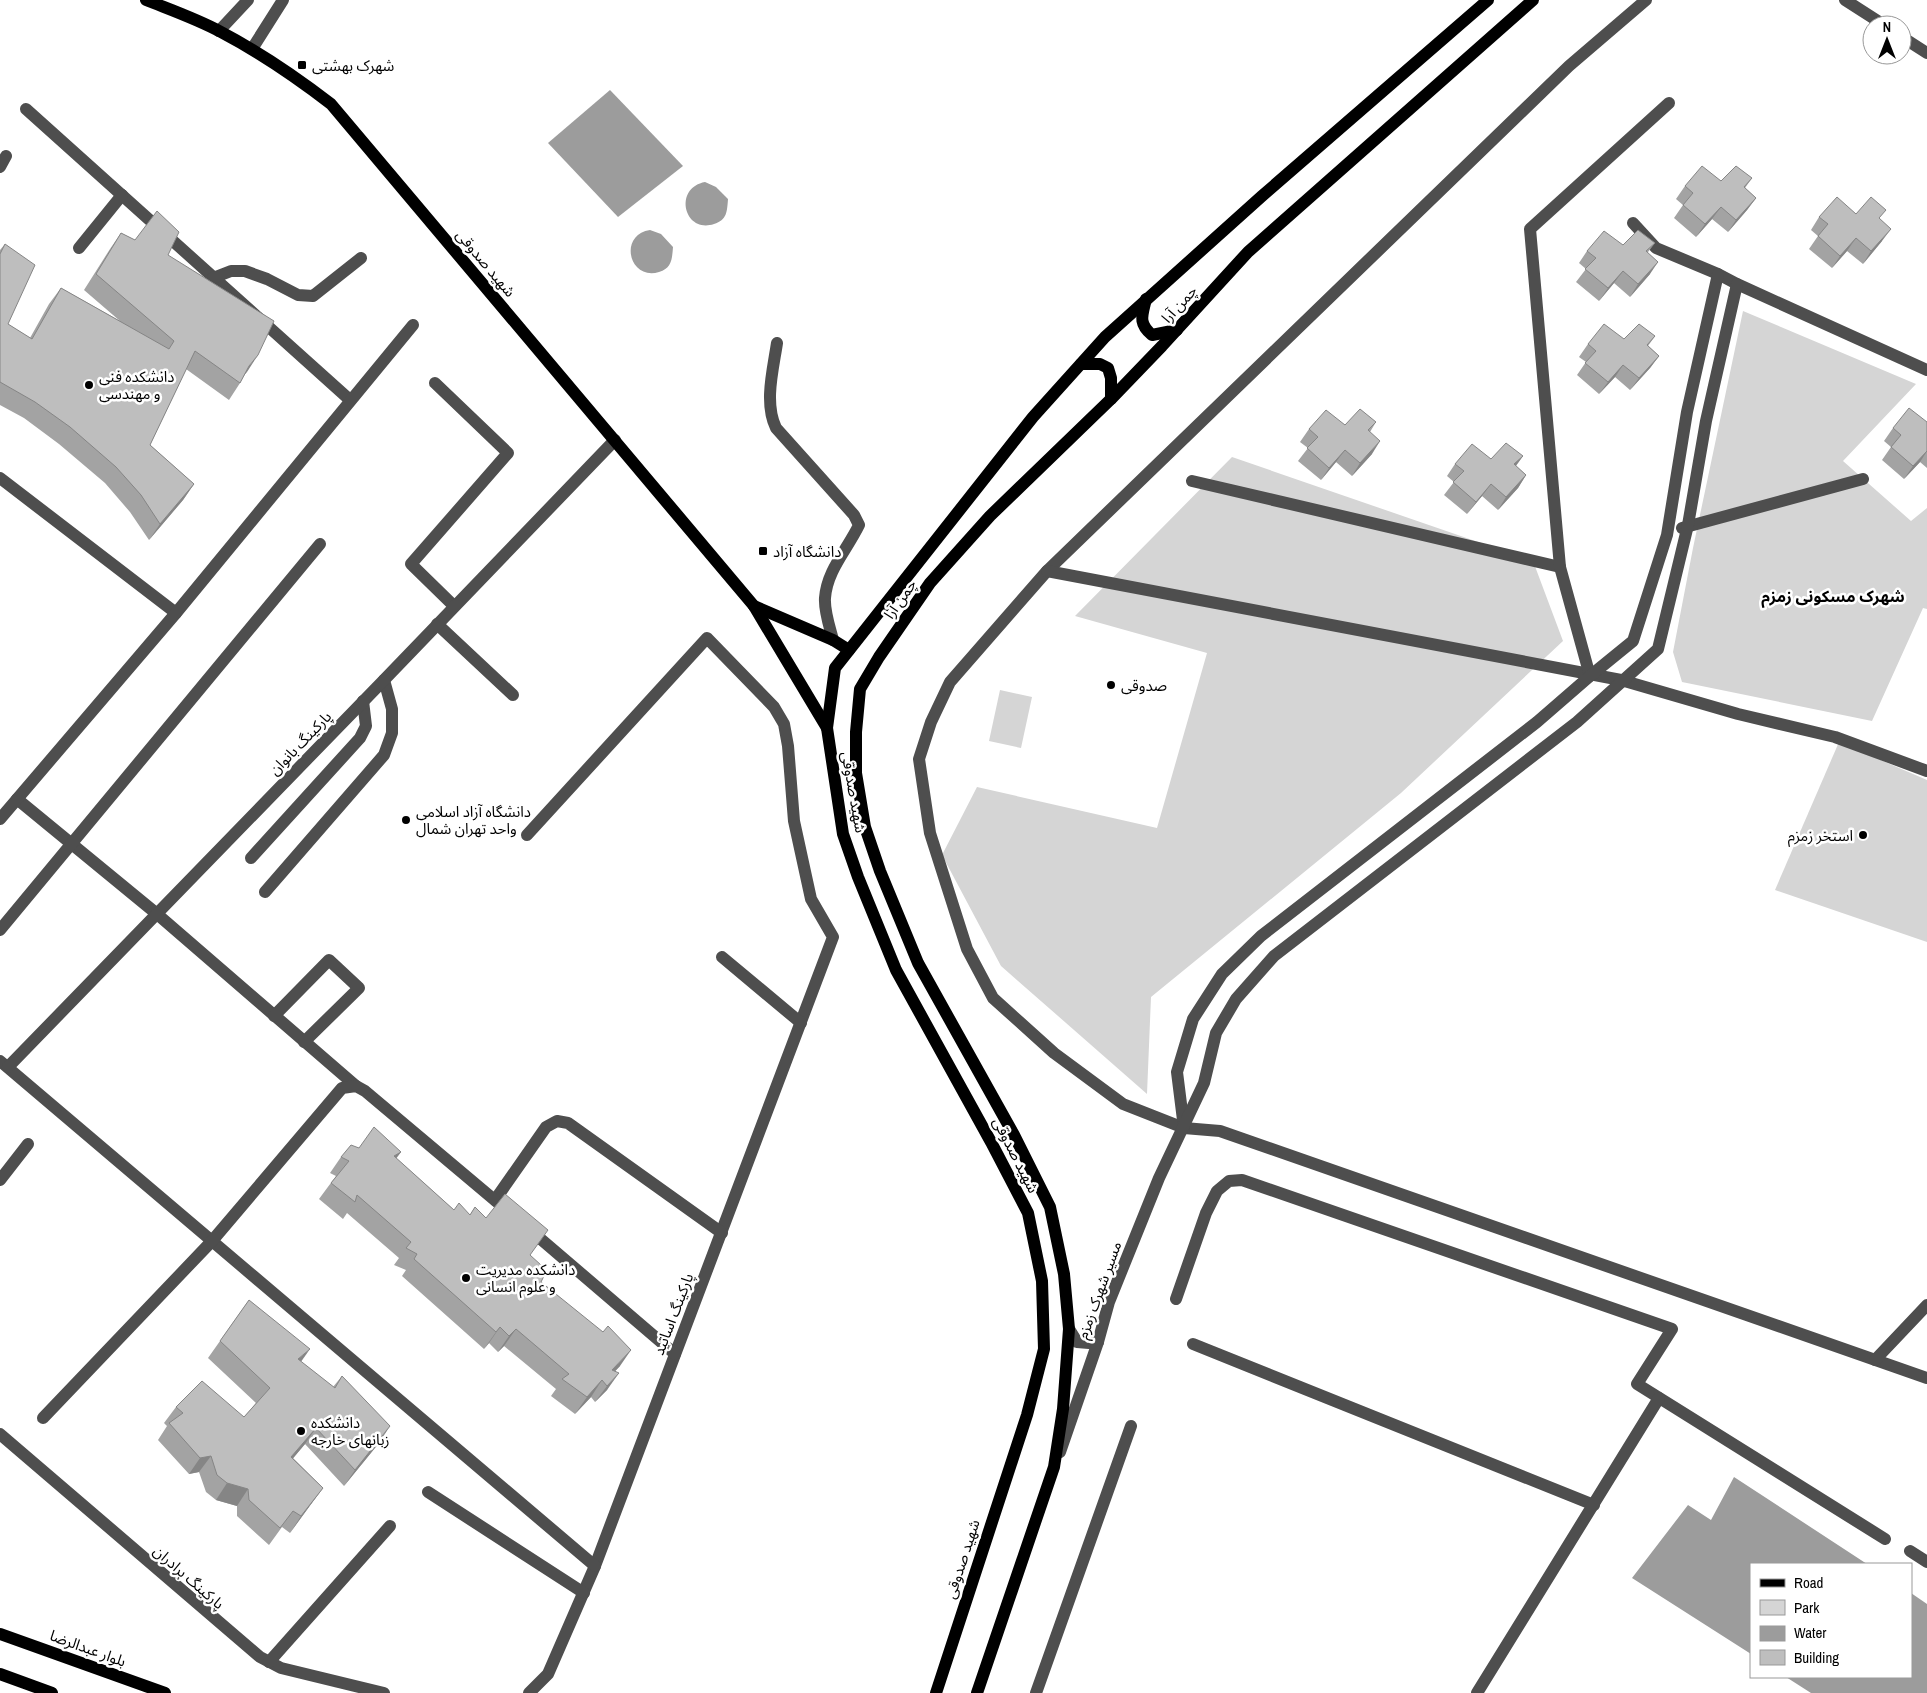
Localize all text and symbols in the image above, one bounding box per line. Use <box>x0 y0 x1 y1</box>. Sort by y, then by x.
north arrow <box>1862 15 1912 65</box>
text: N <box>1883 18 1891 36</box>
place label: شهرک بهشتی <box>312 55 395 76</box>
marker: شهرک بهشتی <box>296 59 308 71</box>
street label: شهید صدوقی <box>451 225 521 301</box>
street label: چمن آرا <box>1156 280 1202 327</box>
place label: دانشکده فنی و مهندسی <box>99 366 175 404</box>
marker: دانشکده فنی و مهندسی <box>83 379 95 391</box>
place label: دانشگاه آزاد <box>773 541 841 562</box>
marker: دانشگاه آزاد <box>757 545 769 557</box>
street label: چمن آرا <box>879 575 921 623</box>
district label: شهرک مسکونی زمزم <box>1761 585 1905 608</box>
place label: صدوقی <box>1121 675 1167 696</box>
marker: صدوقی <box>1105 679 1117 691</box>
street label: پارکینگ بانوان <box>264 706 336 780</box>
street label: شهید صدوقی <box>837 750 872 835</box>
place label: دانشگاه آزاد اسلامی واحد تهران شمال <box>416 801 531 839</box>
marker: دانشگاه آزاد اسلامی واحد تهران شمال <box>400 814 412 826</box>
place label: استخر زمزم <box>1788 825 1853 847</box>
marker: استخر زمزم <box>1857 829 1869 841</box>
street label: شهید صدوقی <box>988 1114 1044 1197</box>
street label: مسیر شهرک زمزم <box>1072 1238 1127 1342</box>
place label: دانشکده مدیریت و علوم انسانی <box>476 1259 575 1298</box>
street label: پارکینگ اساتید <box>648 1270 698 1358</box>
marker: دانشکده مدیریت و علوم انسانی <box>460 1272 472 1284</box>
place label: دانشکده زبانهای خارجه <box>311 1412 390 1450</box>
marker: دانشکده زبانهای خارجه <box>295 1425 307 1437</box>
street label: شهید صدوقی <box>939 1516 985 1601</box>
street label: پارکینگ برادران <box>149 1540 229 1614</box>
legend <box>1750 1563 1912 1678</box>
text: Road <box>1794 1572 1823 1593</box>
text: Park <box>1794 1597 1820 1618</box>
text: Water <box>1794 1622 1826 1643</box>
street label: بلوار عبدالرضا <box>47 1625 129 1671</box>
text: Building <box>1794 1647 1839 1668</box>

